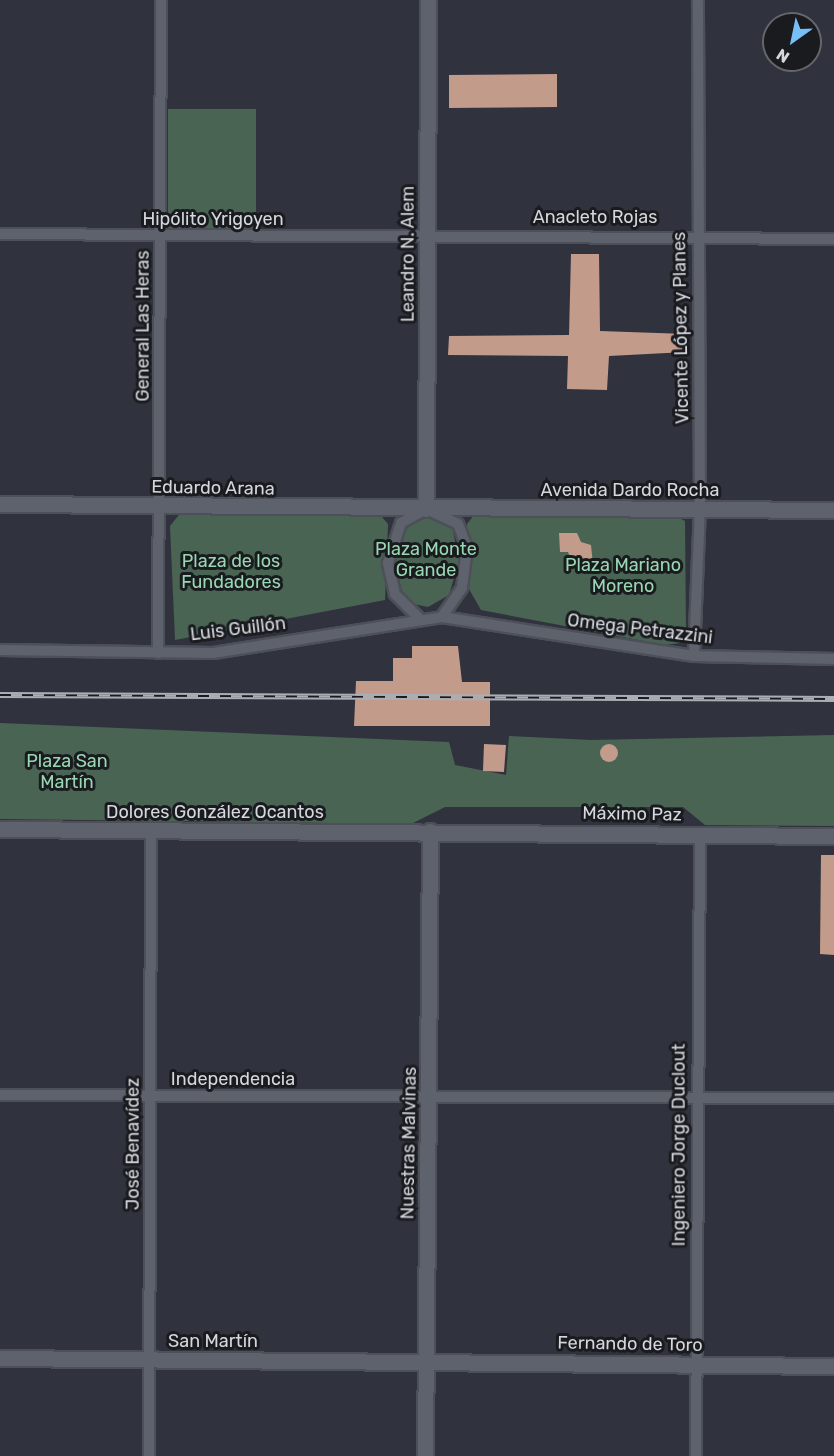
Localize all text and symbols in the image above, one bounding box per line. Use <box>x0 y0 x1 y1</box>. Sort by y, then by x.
north arrow <box>762 12 822 72</box>
text: N <box>773 45 793 67</box>
street label: Leandro N. Alem <box>397 186 419 322</box>
street label: Anacleto Rojas <box>533 206 657 228</box>
street label: Hipólito Yrigoyen <box>142 208 284 230</box>
street label: Vicente López y Planes <box>669 231 693 425</box>
street label: General Las Heras <box>132 250 154 402</box>
street label: Eduardo Arana <box>151 476 275 500</box>
street label: Avenida Dardo Rocha <box>541 479 719 501</box>
park label: Plaza Monte Grande <box>375 539 477 582</box>
park label: Plaza de los Fundadores <box>181 551 281 594</box>
park label: Plaza Mariano Moreno <box>565 555 681 598</box>
street label: Omega Petrazzini <box>566 609 714 649</box>
street label: Luis Guillón <box>189 612 287 646</box>
park label: Plaza San Martín <box>26 751 108 794</box>
street label: Dolores González Ocantos <box>106 801 324 823</box>
street label: Máximo Paz <box>582 802 682 826</box>
street label: Ingeniero Jorge Duclout <box>668 1044 690 1246</box>
street label: Nuestras Malvinas <box>397 1066 421 1220</box>
street label: Independencia <box>171 1068 295 1090</box>
street label: José Benavídez <box>122 1078 144 1210</box>
street label: San Martín <box>168 1330 258 1352</box>
street label: Fernando de Toro <box>557 1332 703 1356</box>

